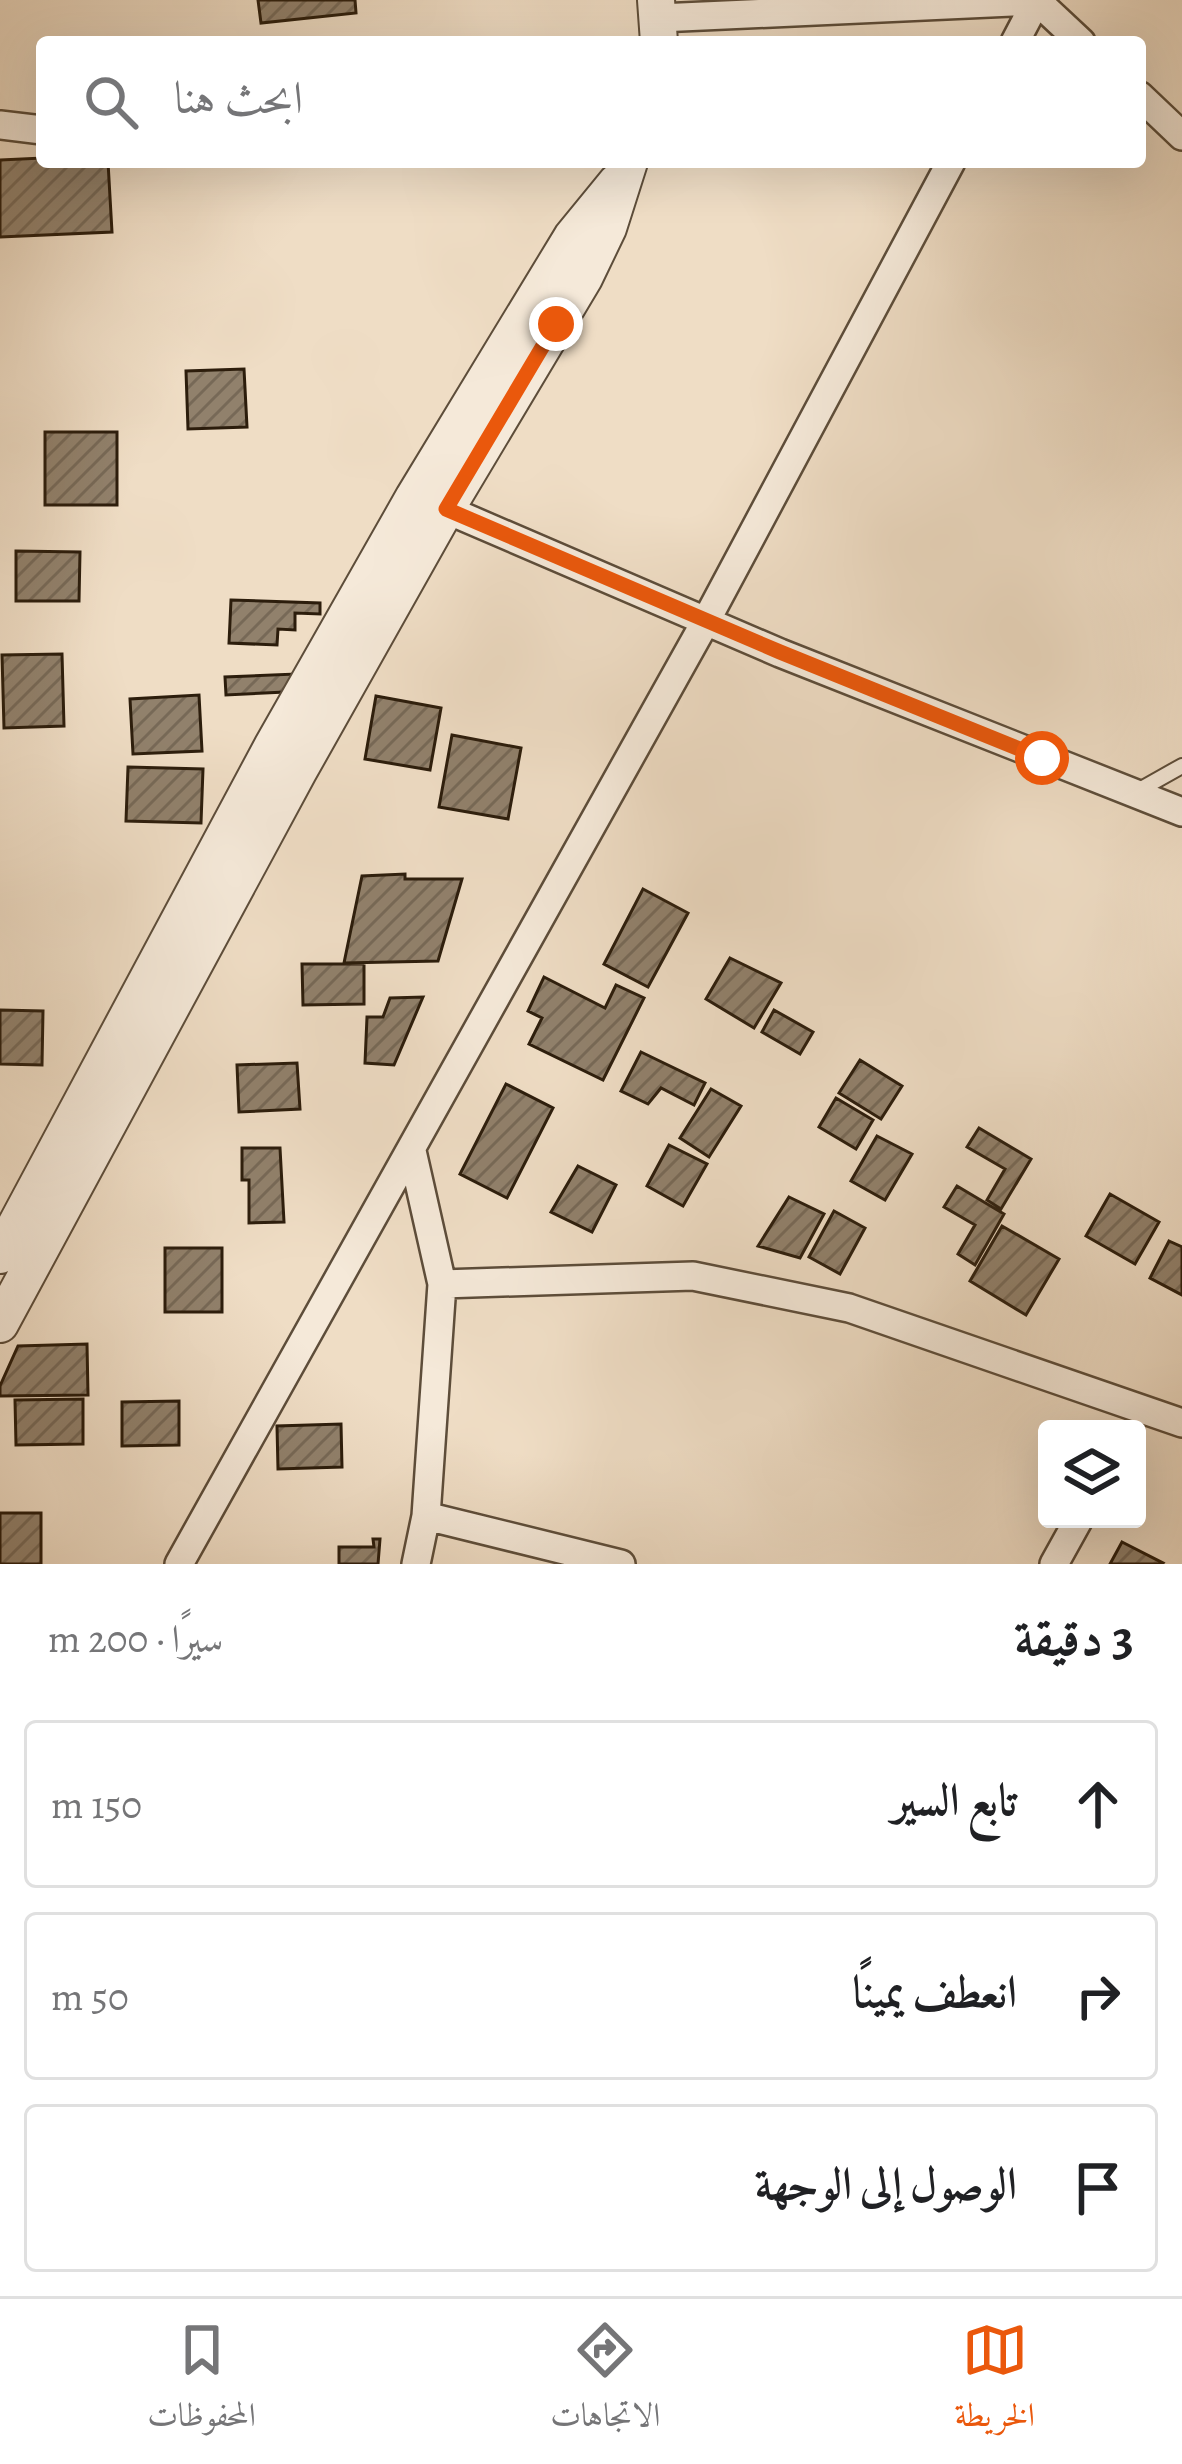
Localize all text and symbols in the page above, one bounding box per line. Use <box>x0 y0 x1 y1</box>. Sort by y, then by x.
search box <box>36 36 1146 168</box>
text: ابحث هنا <box>174 67 303 129</box>
icon: search <box>78 69 144 135</box>
route end <box>529 297 583 351</box>
route start <box>1015 731 1069 785</box>
map controls <box>1038 1420 1146 1528</box>
button: layers <box>1038 1420 1146 1528</box>
text: 3 دقيقة <box>1014 1603 1134 1673</box>
text: سيرًا · 200 m <box>48 1612 224 1665</box>
text: تابع السير <box>892 1769 1017 1831</box>
icon: ahead <box>1065 1771 1131 1837</box>
text: 150 m <box>51 1778 142 1831</box>
text: انعطف يمينًا <box>852 1961 1017 2023</box>
icon: right <box>1065 1963 1131 2029</box>
text: 50 m <box>51 1970 129 2023</box>
text: الوصول إلى الوجهة <box>755 2153 1017 2215</box>
icon: arrive <box>1065 2155 1131 2221</box>
tab: المحفوظات <box>147 2317 256 2447</box>
tab: الاتجاهات <box>550 2317 660 2447</box>
tab: الخريطة <box>955 2317 1035 2447</box>

